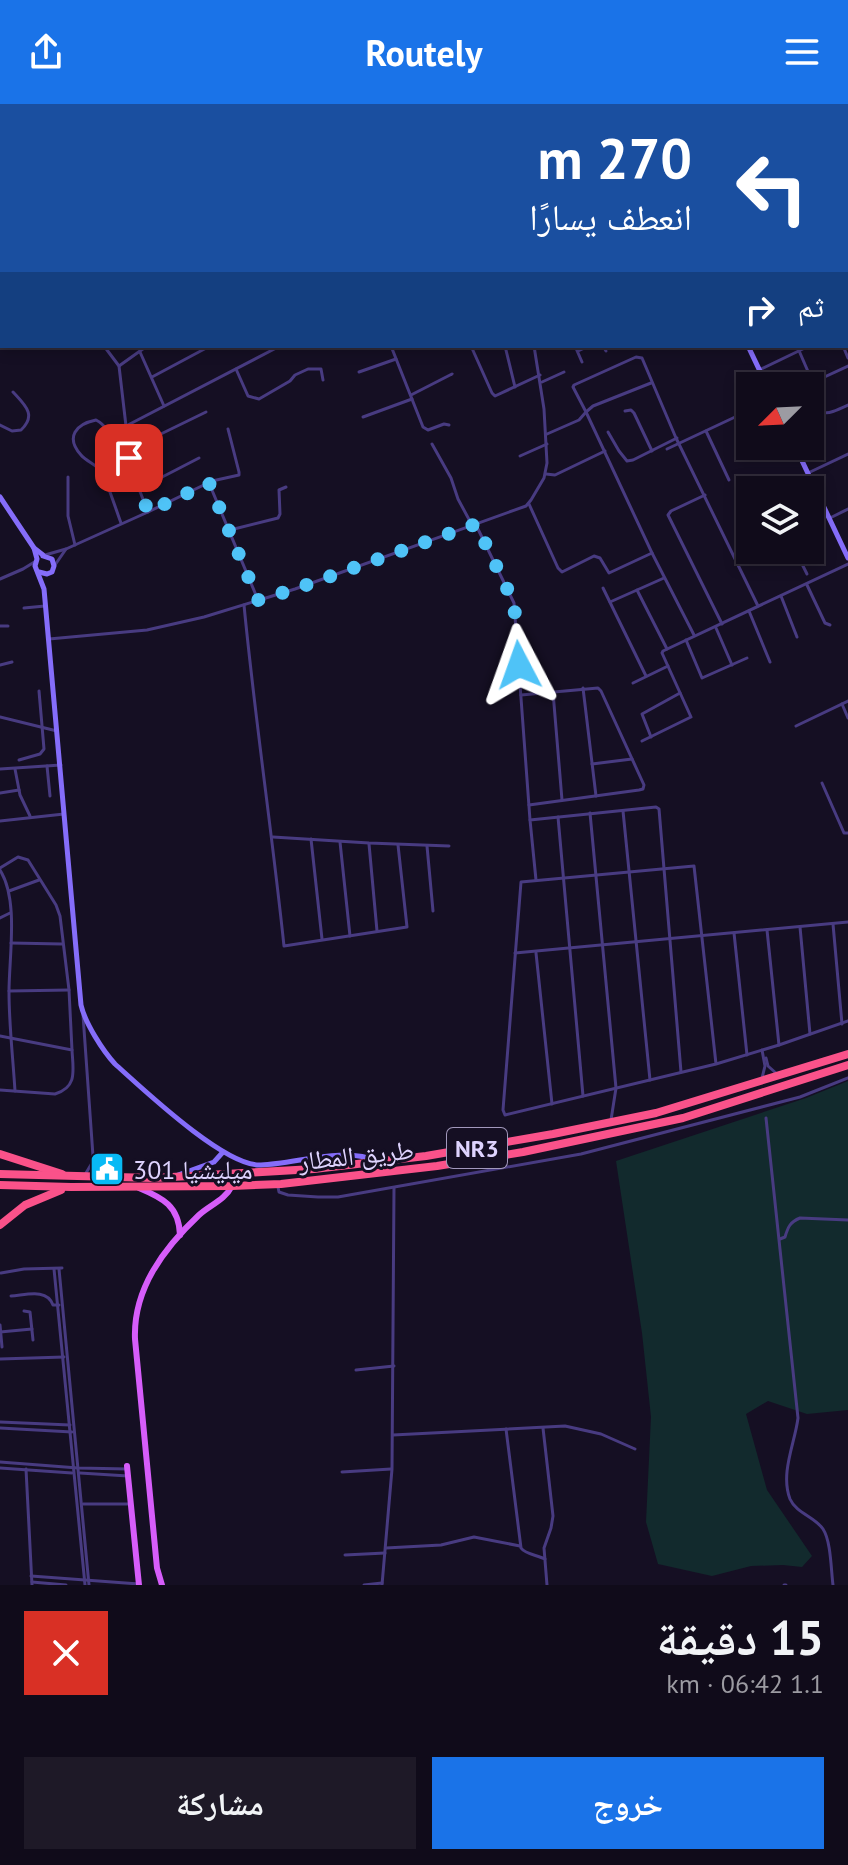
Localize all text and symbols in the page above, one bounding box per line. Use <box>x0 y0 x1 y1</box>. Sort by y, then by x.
text: Routely <box>365 29 483 76</box>
icon: share <box>24 30 68 74</box>
icon: menu <box>780 30 824 74</box>
text: 270 m <box>537 122 692 194</box>
icon: left <box>720 136 824 240</box>
text: انعطف يسارًا <box>529 193 692 240</box>
text: ثم <box>798 286 824 325</box>
icon: right <box>738 288 782 332</box>
north arrow <box>736 372 824 460</box>
map controls <box>736 372 824 564</box>
pin <box>95 424 163 492</box>
icon: arrive <box>107 436 151 480</box>
button: layers <box>736 476 824 564</box>
position arrow <box>477 623 561 707</box>
road number: NR3 <box>447 1128 507 1168</box>
street label: طريق المطار <box>296 1133 415 1178</box>
public building icon: ميليشيا 301 <box>88 1150 126 1188</box>
place label: ميليشيا 301 <box>133 1153 253 1186</box>
text: 15 دقيقة <box>657 1606 824 1668</box>
button: close <box>24 1611 108 1695</box>
text: 1.1 km · 06:42 <box>666 1667 824 1700</box>
button: مشاركة <box>24 1757 416 1849</box>
button: خروج <box>432 1757 824 1849</box>

